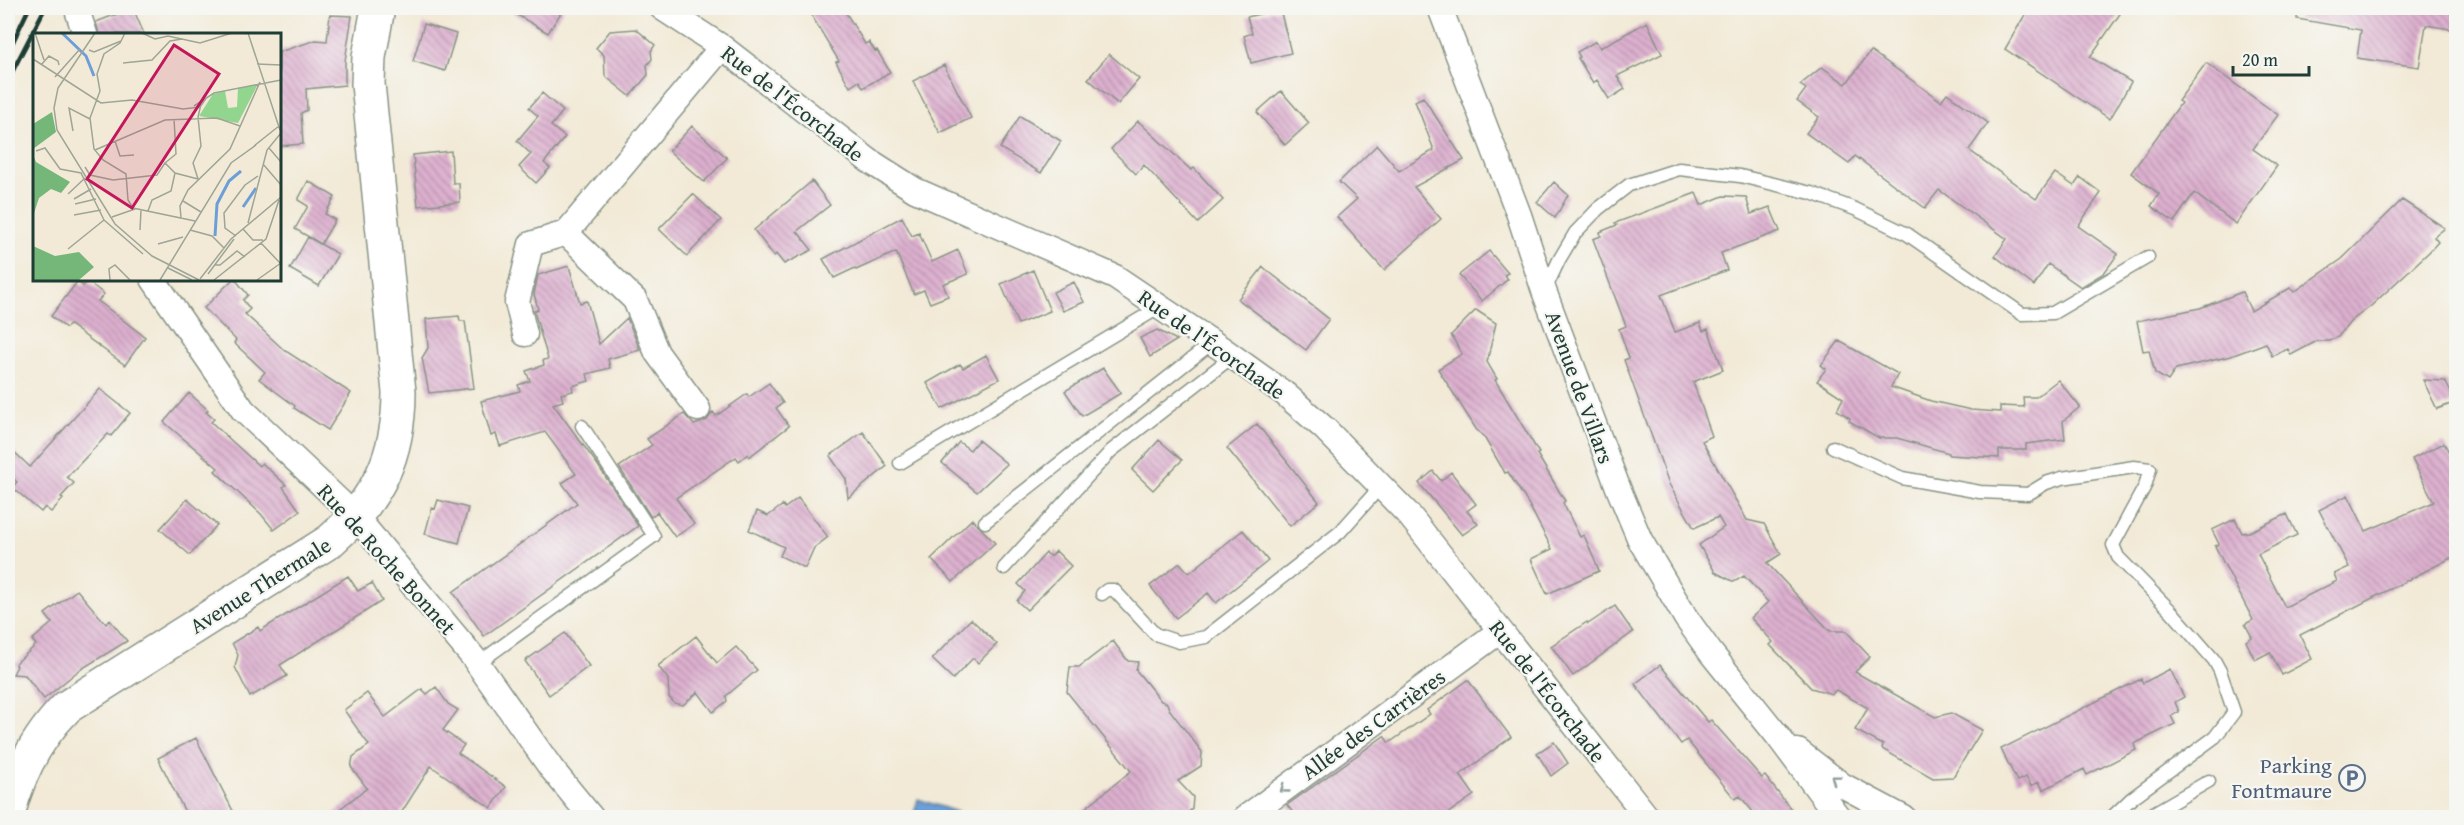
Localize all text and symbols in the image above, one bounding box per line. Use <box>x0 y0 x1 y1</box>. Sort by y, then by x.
inset map <box>33 33 280 280</box>
street label: Rue de l'Écorchade <box>715 37 871 169</box>
scale bar <box>2233 39 2310 77</box>
text: 20 m <box>2242 46 2278 73</box>
street label: Rue de l'Écorchade <box>1132 281 1292 407</box>
street label: Avenue de Villars <box>1538 306 1622 468</box>
street label: Rue de Roche Bonnet <box>310 476 464 642</box>
street label: Avenue Thermale <box>183 529 337 641</box>
street label: Rue de l'Écorchade <box>1482 613 1614 769</box>
street label: Allée des Carrières <box>1294 661 1452 787</box>
place label: Parking Fontmaure <box>2231 749 2332 806</box>
parking icon: Parking Fontmaure <box>2337 763 2367 793</box>
one-way arrow <box>1830 776 1841 787</box>
one-way arrow <box>1279 782 1290 793</box>

